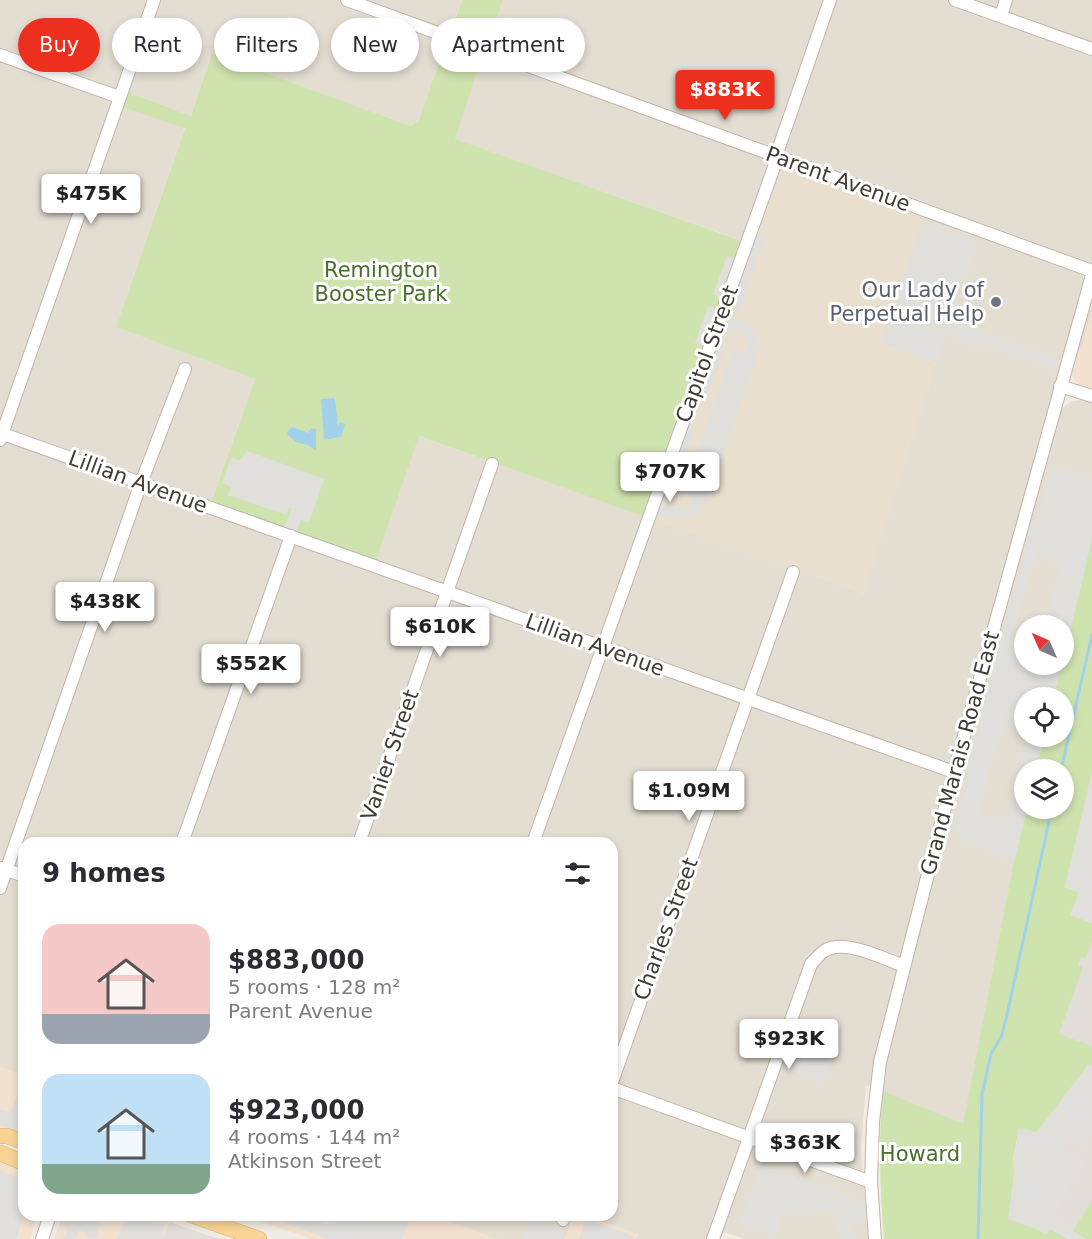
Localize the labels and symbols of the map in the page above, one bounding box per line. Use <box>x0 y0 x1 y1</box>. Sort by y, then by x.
pin: $883K <box>683 70 767 121</box>
street label: Parent Avenue <box>763 142 913 216</box>
pin: $475K <box>49 174 133 225</box>
park label: Remington Booster Park <box>315 258 448 306</box>
place label: Our Lady of Perpetual Help <box>829 278 985 326</box>
street label: Capitol Street <box>671 282 743 426</box>
marker: Our Lady of Perpetual Help <box>989 295 1003 309</box>
street label: Lillian Avenue <box>65 446 211 518</box>
pin: $707K <box>628 452 712 503</box>
pin: $438K <box>63 582 147 633</box>
pin: $610K <box>398 607 482 658</box>
street label: Lillian Avenue <box>522 609 668 681</box>
north arrow <box>1014 615 1074 675</box>
street label: Grand Marais Road East <box>916 628 1004 878</box>
pin: $552K <box>209 644 293 695</box>
street label: Vanier Street <box>356 686 424 824</box>
pin: $1.09M <box>640 771 738 822</box>
street label: Charles Street <box>629 855 703 1003</box>
pin: $923K <box>747 1019 831 1070</box>
pin: $363K <box>763 1123 847 1174</box>
park label: Howard <box>880 1142 960 1166</box>

